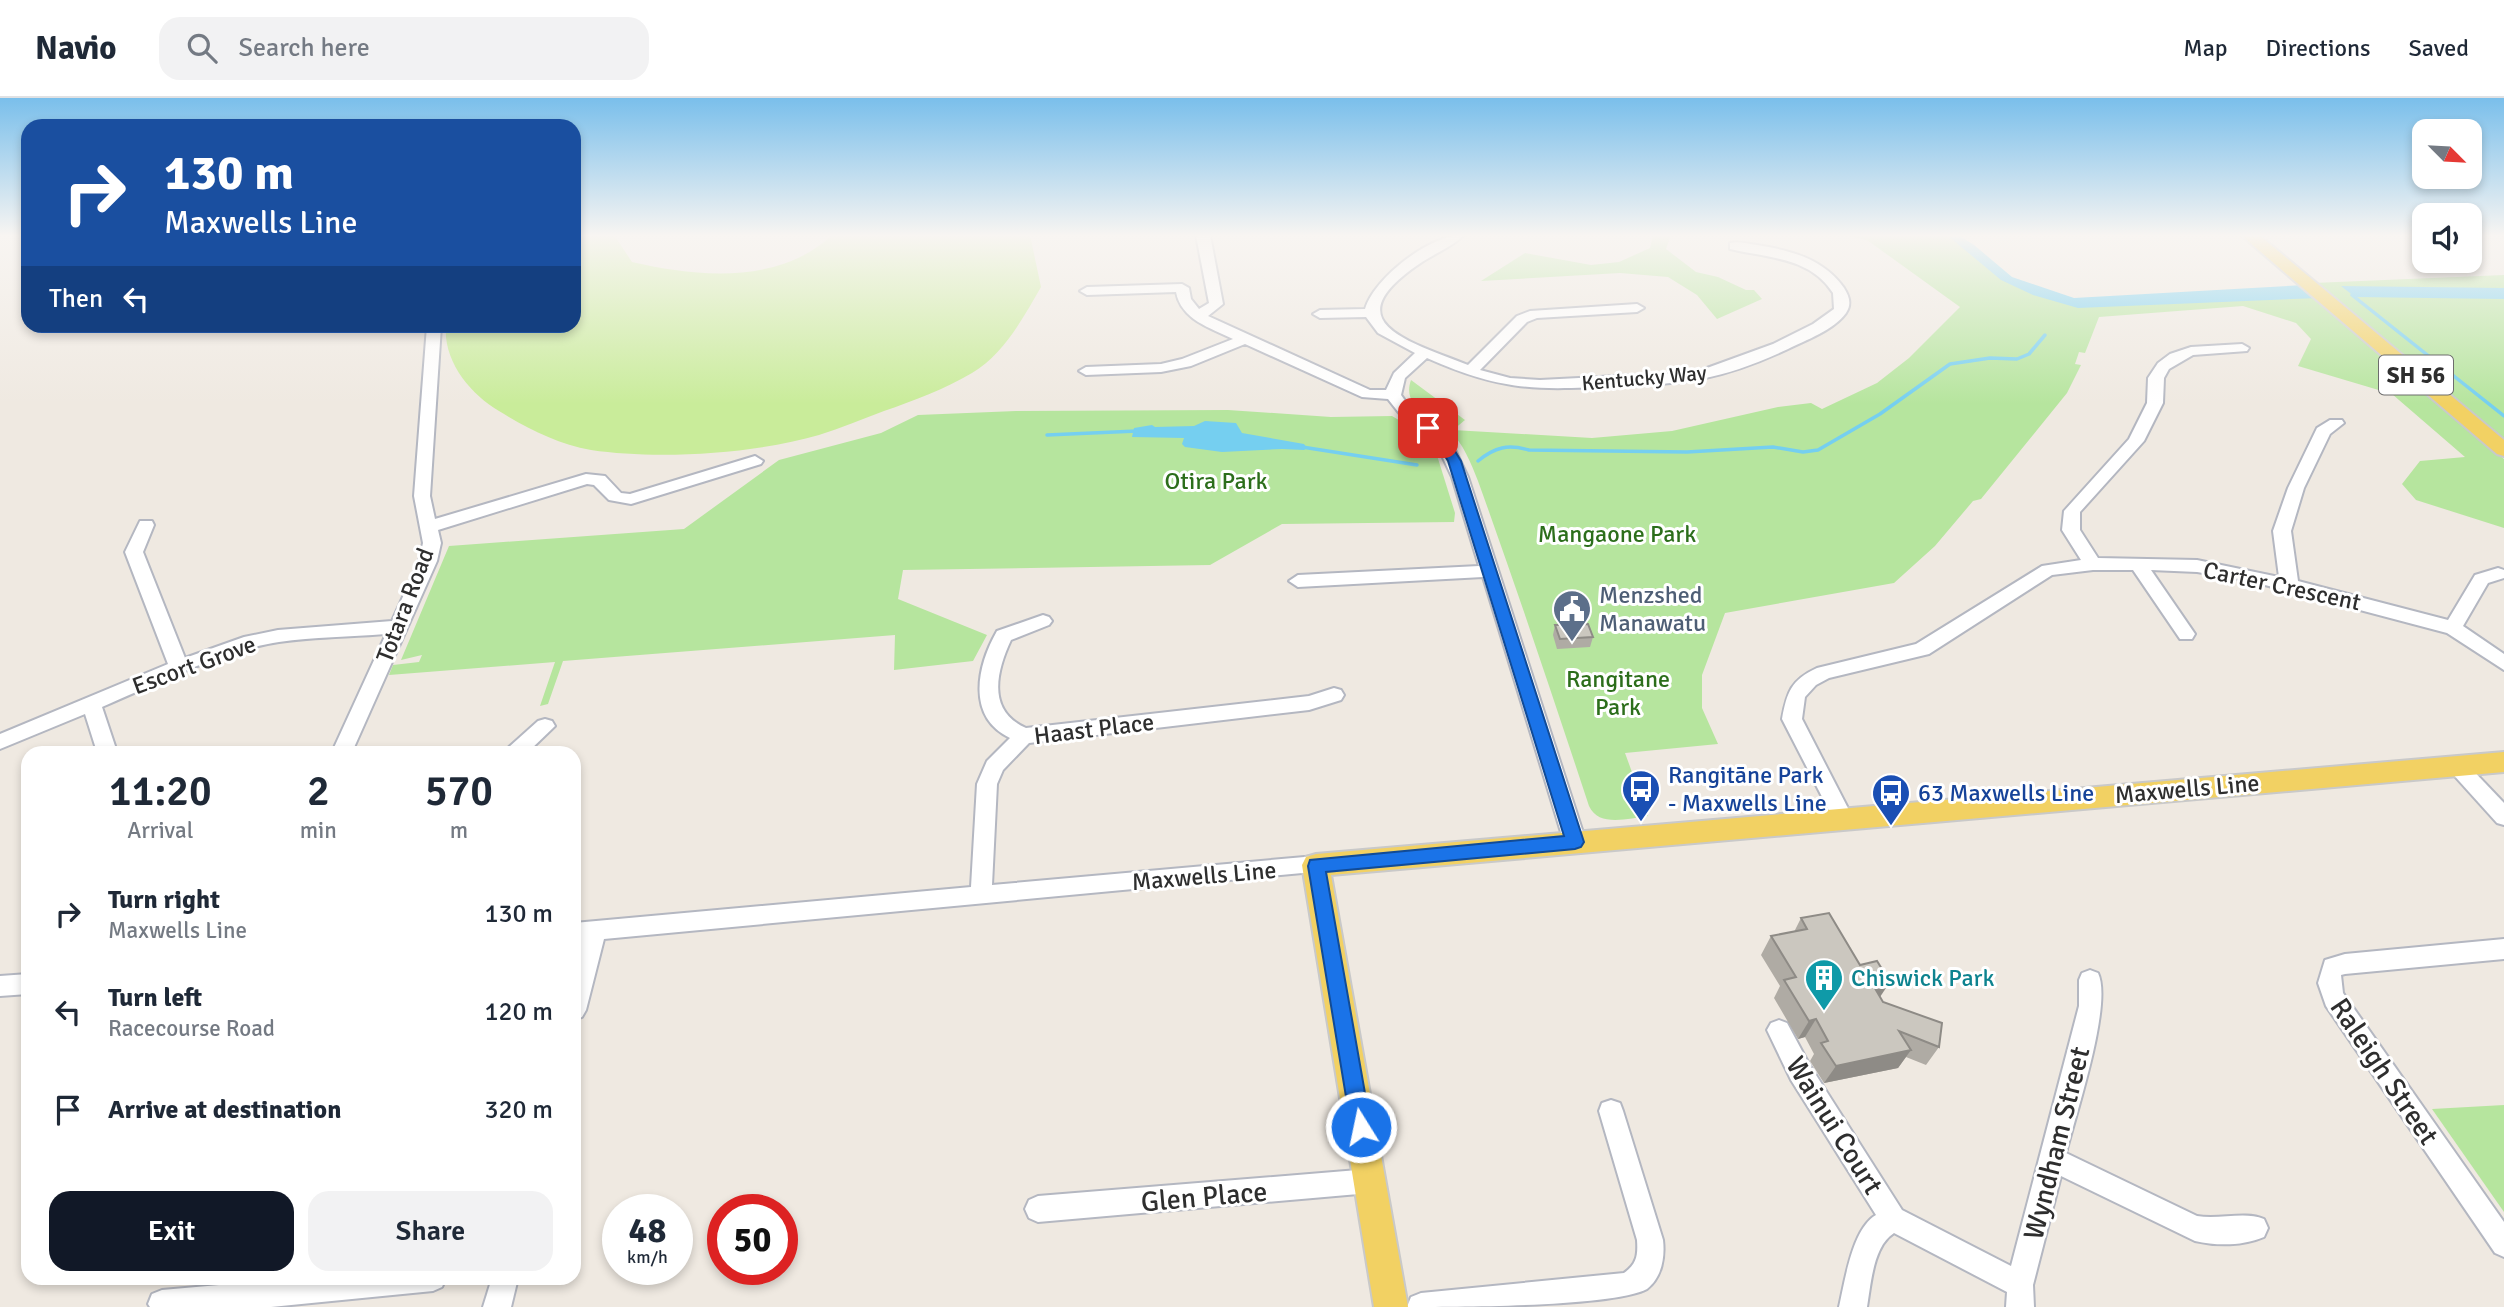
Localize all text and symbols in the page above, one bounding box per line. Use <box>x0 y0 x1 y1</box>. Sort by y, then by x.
search box <box>159 17 649 80</box>
text: Navio <box>35 28 117 69</box>
icon: search <box>183 29 221 67</box>
text: Search here <box>239 32 370 64</box>
text: Map <box>2183 33 2228 63</box>
text: Directions <box>2266 33 2371 63</box>
text: Saved <box>2409 33 2469 63</box>
north arrow <box>2412 119 2482 189</box>
map controls <box>2412 119 2482 273</box>
text: 130 m <box>164 143 294 203</box>
icon: right <box>49 147 140 238</box>
text: Maxwells Line <box>164 203 358 242</box>
button: sound <box>2412 203 2482 273</box>
icon: left <box>117 280 155 318</box>
text: Then <box>49 283 103 315</box>
road number: SH 56 <box>2379 356 2453 394</box>
street label: Kentucky Way <box>1581 360 1708 396</box>
pin <box>1398 398 1458 458</box>
icon: arrive <box>1409 409 1447 447</box>
park label: Otira Park <box>1164 466 1268 496</box>
park label: Mangaone Park <box>1538 519 1696 549</box>
street label: Totara Road <box>369 544 441 666</box>
street label: Carter Crescent <box>2201 555 2363 617</box>
place label: Menzshed Manawatu <box>1599 580 1706 638</box>
public building icon: Menzshed Manawatu <box>1551 588 1593 643</box>
street label: Escort Grove <box>128 629 260 701</box>
park label: Rangitane Park <box>1566 664 1670 722</box>
street label: Haast Place <box>1032 707 1156 751</box>
place label: Rangitāne Park - Maxwells Line <box>1668 760 1827 818</box>
text: 11:20 <box>109 766 212 817</box>
text: 2 <box>307 766 330 817</box>
text: 570 <box>425 766 493 817</box>
bus stop icon: Rangitāne Park - Maxwells Line <box>1620 768 1662 823</box>
street label: Maxwells Line <box>2113 768 2261 810</box>
bus stop icon: 63 Maxwells Line <box>1870 772 1912 827</box>
place label: 63 Maxwells Line <box>1918 778 2094 808</box>
text: Arrival <box>127 816 193 845</box>
text: min <box>300 816 337 845</box>
text: m <box>450 816 468 845</box>
street label: Maxwells Line <box>1130 855 1278 897</box>
text: Turn right <box>108 884 220 916</box>
icon: right <box>49 895 87 933</box>
text: 130 m <box>484 898 553 930</box>
text: Maxwells Line <box>108 916 247 945</box>
building icon: Chiswick Park <box>1803 957 1845 1012</box>
place label: Chiswick Park <box>1851 963 1994 993</box>
text: Turn left <box>108 982 202 1014</box>
street label: Raleigh Street <box>2323 992 2446 1151</box>
icon: left <box>49 993 87 1031</box>
text: 120 m <box>484 996 553 1028</box>
text: Racecourse Road <box>108 1014 275 1043</box>
street label: Wyndham Street <box>2017 1043 2097 1243</box>
street label: Wainui Court <box>1778 1050 1890 1201</box>
position arrow <box>1324 1090 1398 1164</box>
icon: arrive <box>49 1091 87 1129</box>
text: Arrive at destination <box>108 1094 341 1126</box>
text: 320 m <box>484 1094 553 1126</box>
street label: Glen Place <box>1140 1175 1269 1219</box>
button: Exit <box>49 1191 294 1271</box>
button: Share <box>308 1191 553 1271</box>
speed limit sign: 50 <box>707 1194 798 1285</box>
text: 48 <box>629 1209 666 1252</box>
text: km/h <box>627 1246 668 1268</box>

